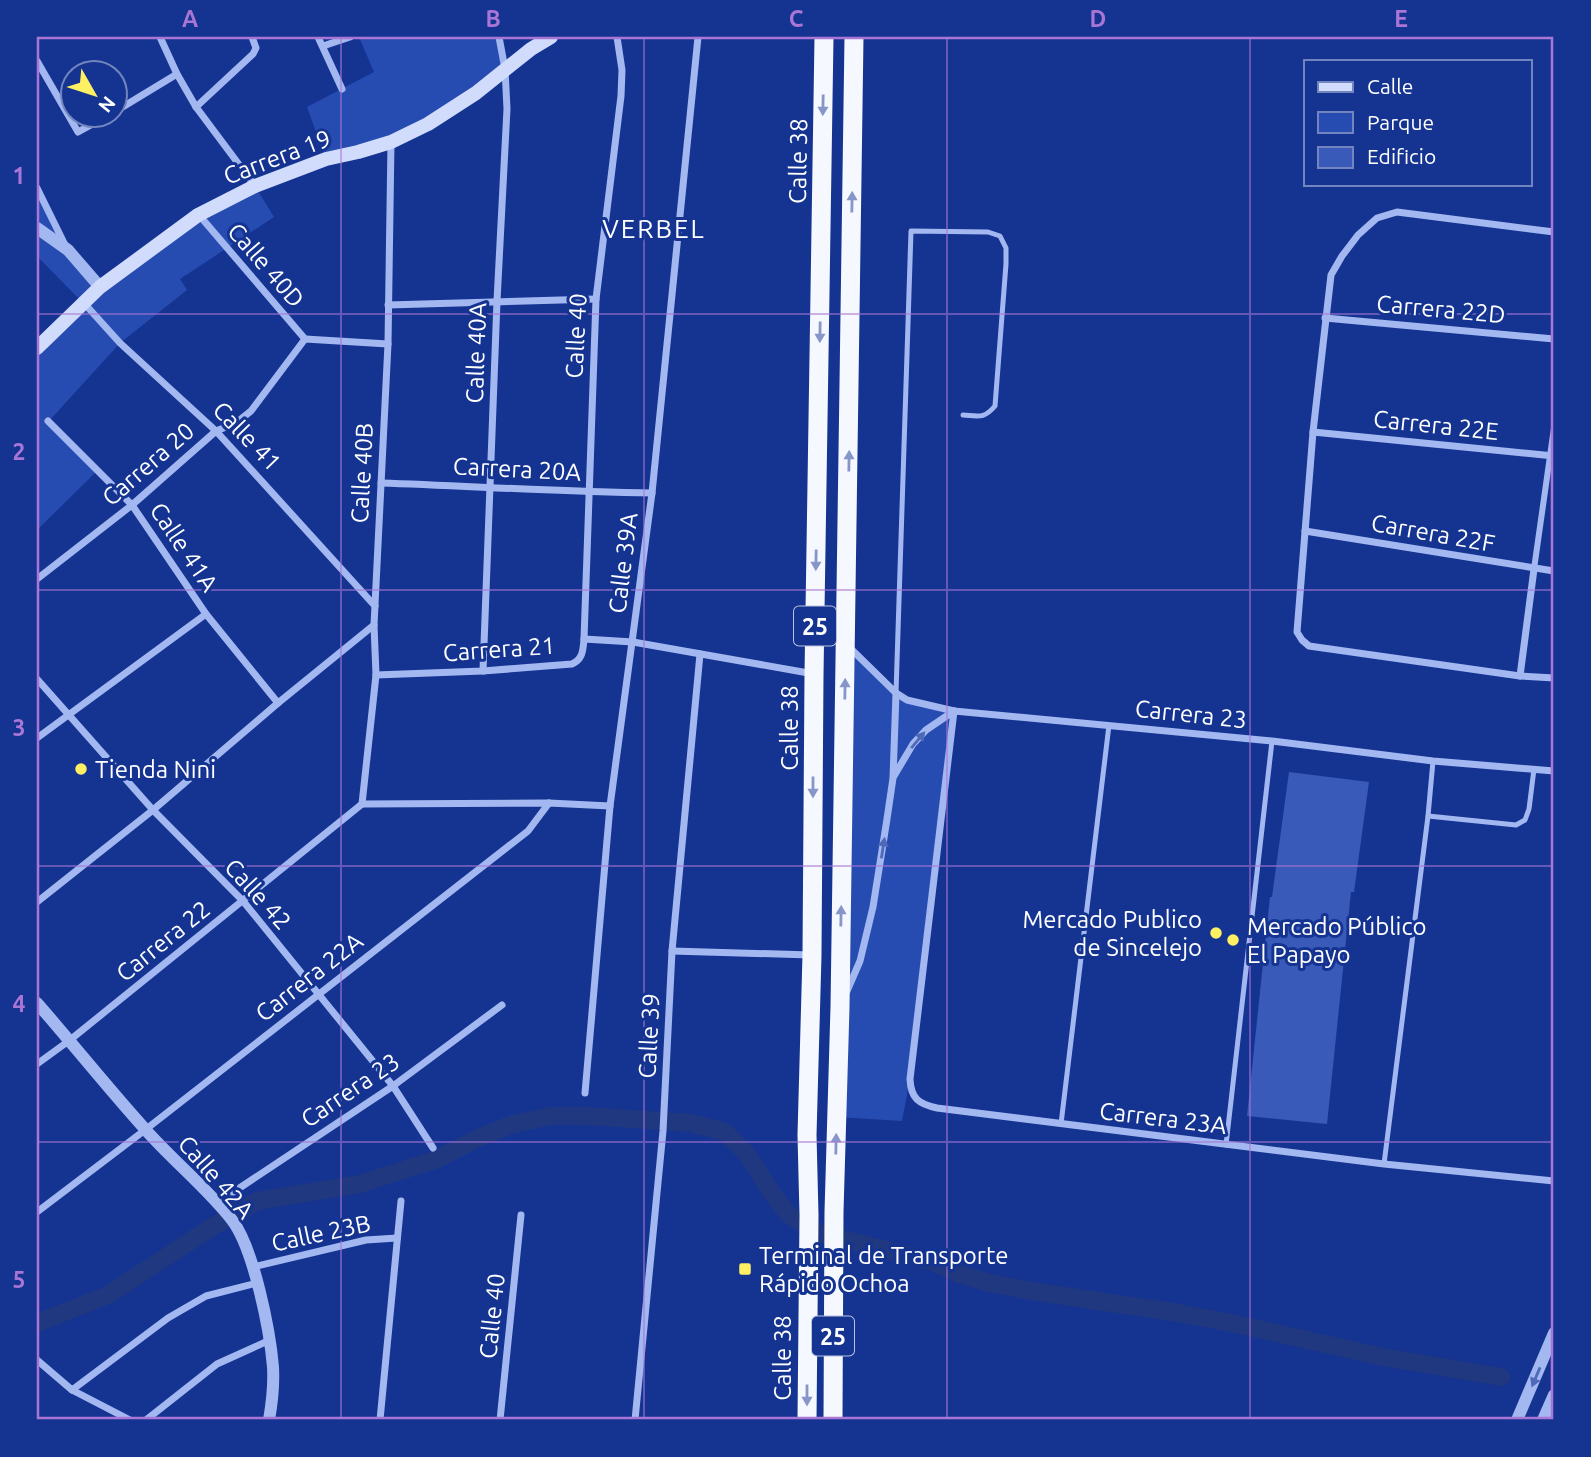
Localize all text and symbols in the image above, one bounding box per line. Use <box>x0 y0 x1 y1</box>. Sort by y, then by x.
text: A <box>182 6 198 31</box>
text: B <box>485 6 501 31</box>
text: C <box>789 6 804 31</box>
text: D <box>1090 6 1106 31</box>
text: E <box>1394 6 1408 31</box>
north arrow <box>60 60 130 130</box>
legend <box>1304 60 1532 186</box>
text: Calle <box>1367 74 1413 98</box>
text: N <box>94 92 120 117</box>
one-way arrow <box>817 94 829 116</box>
text: Parque <box>1367 110 1434 134</box>
street label: Calle 38 <box>784 118 812 204</box>
street label: Carrera 19 <box>220 124 334 190</box>
text: Edificio <box>1367 144 1436 168</box>
text: 1 <box>13 163 25 188</box>
one-way arrow <box>846 191 858 213</box>
district label: VERBEL <box>602 214 706 243</box>
street label: Calle 40D <box>222 217 310 313</box>
street label: Carrera 22D <box>1375 290 1507 328</box>
street label: Calle 40 <box>560 293 592 379</box>
street label: Calle 40A <box>461 302 491 404</box>
one-way arrow <box>814 322 825 344</box>
street label: Calle 41 <box>208 396 286 476</box>
street label: Carrera 22E <box>1372 405 1500 445</box>
street label: Carrera 20 <box>97 417 199 511</box>
street label: Calle 40B <box>346 422 378 524</box>
text: 2 <box>13 439 25 464</box>
one-way arrow <box>843 450 854 472</box>
street label: Carrera 20A <box>452 452 582 486</box>
street label: Calle 41A <box>145 498 224 597</box>
street label: Carrera 22F <box>1369 509 1497 557</box>
street label: Calle 39A <box>603 511 643 615</box>
one-way arrow <box>810 549 822 571</box>
road number: 25 <box>794 606 836 646</box>
street label: Carrera 21 <box>442 632 556 666</box>
one-way arrow <box>839 678 851 700</box>
street label: Calle 38 <box>776 685 803 771</box>
street label: Carrera 23 <box>1134 695 1248 733</box>
text: 3 <box>13 715 25 740</box>
one-way arrow <box>910 731 925 748</box>
place label: Tienda Nini <box>95 756 216 783</box>
marker: Tienda Nini <box>73 761 89 777</box>
one-way arrow <box>807 777 819 799</box>
one-way arrow <box>878 836 889 858</box>
street label: Calle 42 <box>219 853 297 935</box>
street label: Carrera 22 <box>111 895 215 987</box>
one-way arrow <box>836 905 847 927</box>
place label: Mercado Publico de Sincelejo <box>1022 906 1202 961</box>
place label: Mercado Público El Papayo <box>1247 913 1427 968</box>
marker: Mercado Publico de Sincelejo <box>1208 925 1224 941</box>
street label: Carrera 22A <box>250 927 368 1027</box>
marker: Mercado Público El Papayo <box>1225 932 1241 948</box>
text: 4 <box>13 991 26 1016</box>
street label: Calle 39 <box>633 993 665 1079</box>
street label: Carrera 23 <box>296 1047 404 1133</box>
street label: Carrera 23A <box>1098 1097 1229 1139</box>
street label: Calle 42A <box>173 1130 260 1224</box>
one-way arrow <box>830 1133 842 1155</box>
street label: Calle 23B <box>269 1209 373 1257</box>
place label: Terminal de Transporte Rápido Ochoa <box>759 1242 1009 1297</box>
marker: Terminal de Transporte Rápido Ochoa <box>737 1261 753 1277</box>
text: 5 <box>13 1267 25 1292</box>
street label: Calle 40 <box>474 1272 510 1360</box>
street label: Calle 38 <box>769 1315 796 1401</box>
road number: 25 <box>812 1316 854 1356</box>
one-way arrow <box>1530 1366 1541 1387</box>
one-way arrow <box>801 1384 813 1406</box>

